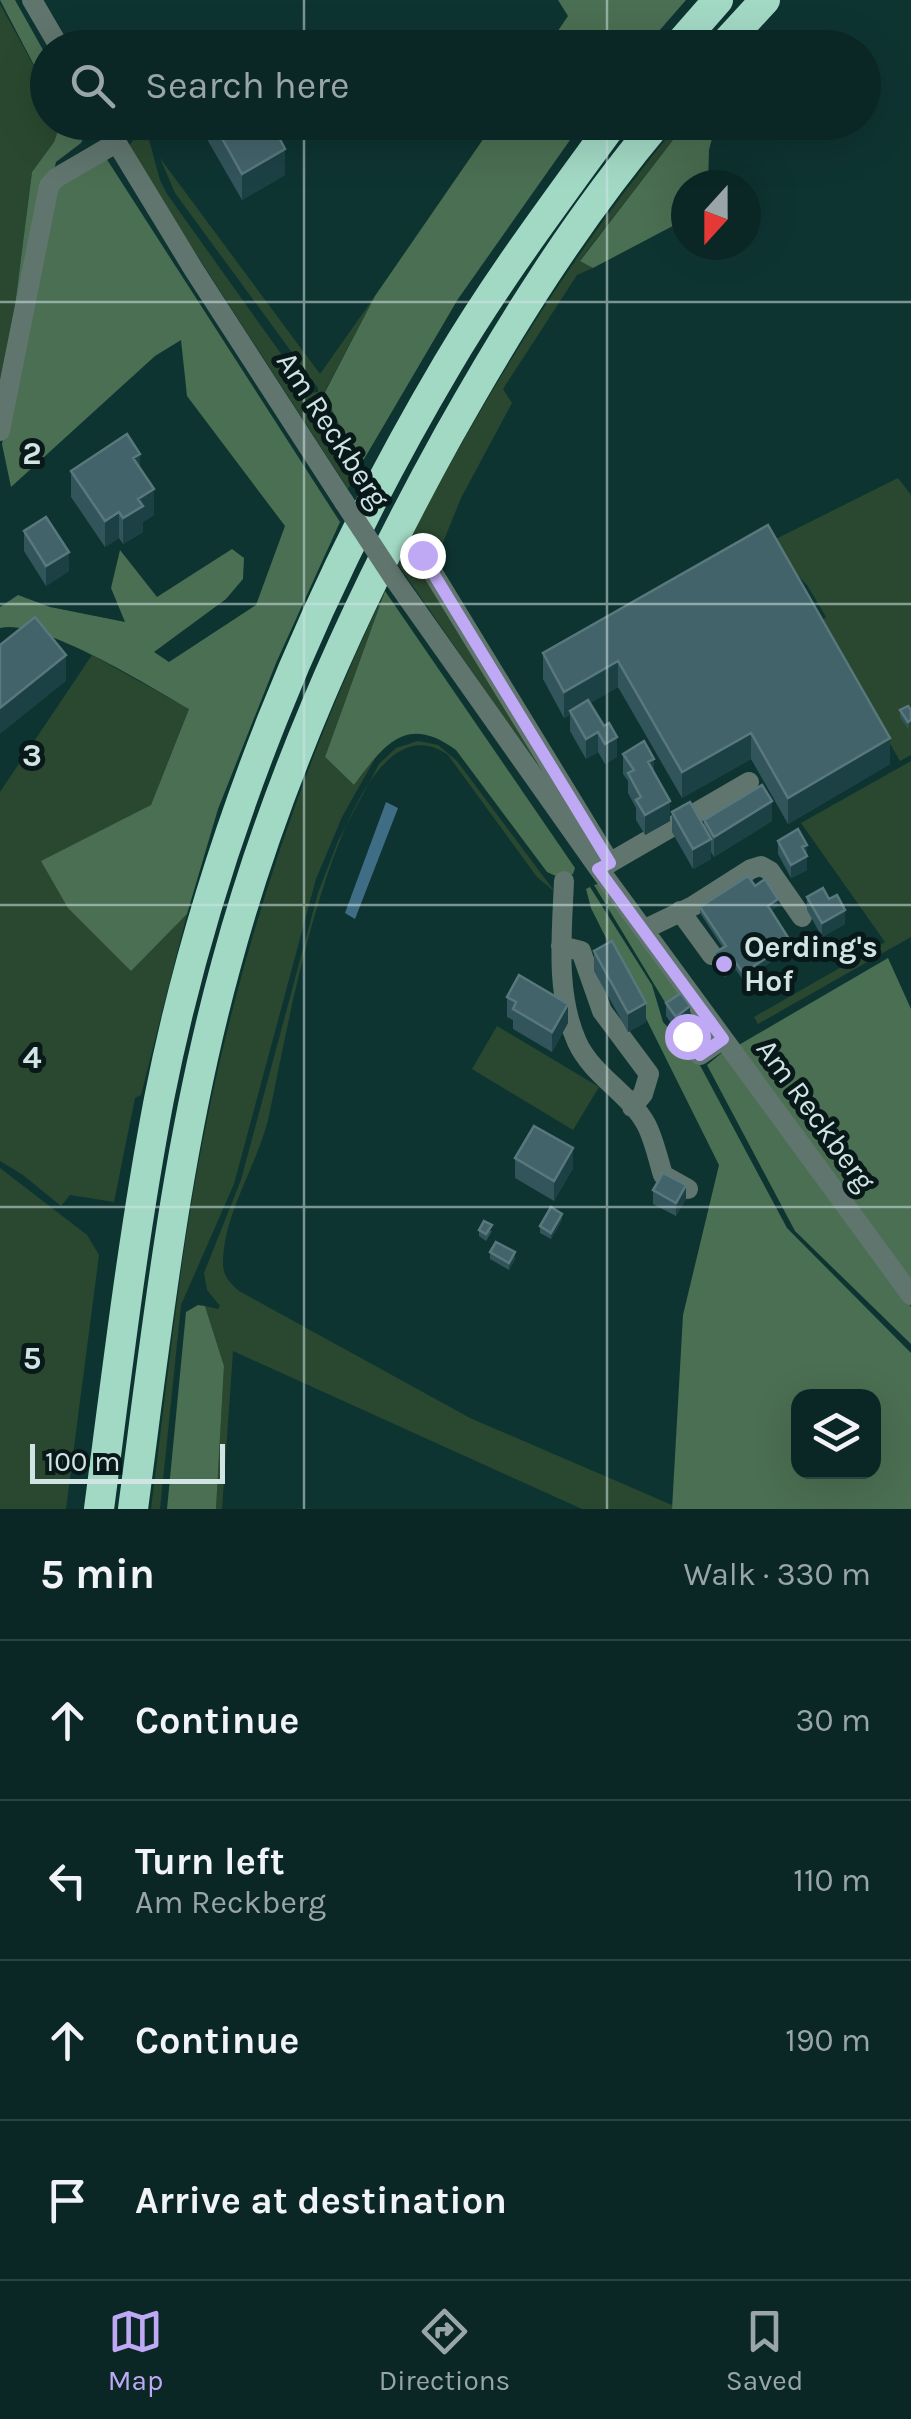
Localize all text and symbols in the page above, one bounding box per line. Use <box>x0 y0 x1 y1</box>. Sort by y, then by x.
search box <box>30 30 881 140</box>
icon: search <box>65 58 120 113</box>
text: Search here <box>145 63 349 108</box>
north arrow <box>671 170 761 260</box>
street label: Am Reckberg <box>269 345 397 515</box>
text: 2 <box>22 435 42 472</box>
route end <box>400 533 446 579</box>
text: 3 <box>22 737 42 774</box>
place label: Oerding's Hof <box>744 929 878 999</box>
marker: Oerding's Hof <box>713 953 735 975</box>
route start <box>665 1014 711 1060</box>
street label: Am Reckberg <box>749 1032 883 1198</box>
text: 4 <box>22 1039 42 1076</box>
text: 5 <box>23 1340 41 1377</box>
map controls <box>791 1389 881 1479</box>
button: layers <box>791 1389 881 1479</box>
scale bar <box>30 1439 225 1484</box>
text: 100 m <box>45 1445 120 1478</box>
text: 5 min <box>40 1549 155 1599</box>
text: Walk · 330 m <box>684 1556 871 1593</box>
icon: ahead <box>40 1693 95 1748</box>
text: Continue <box>135 1698 299 1743</box>
text: 30 m <box>796 1702 871 1739</box>
text: Turn left <box>135 1839 285 1884</box>
icon: left <box>40 1853 95 1908</box>
text: 110 m <box>793 1862 871 1899</box>
text: Am Reckberg <box>135 1884 326 1921</box>
icon: ahead <box>40 2013 95 2068</box>
text: Continue <box>135 2018 299 2063</box>
text: 190 m <box>785 2022 871 2059</box>
icon: arrive <box>40 2173 95 2228</box>
text: Arrive at destination <box>135 2178 507 2223</box>
tab: Map <box>108 2304 163 2397</box>
tab: Directions <box>379 2304 510 2397</box>
tab: Saved <box>726 2304 803 2397</box>

